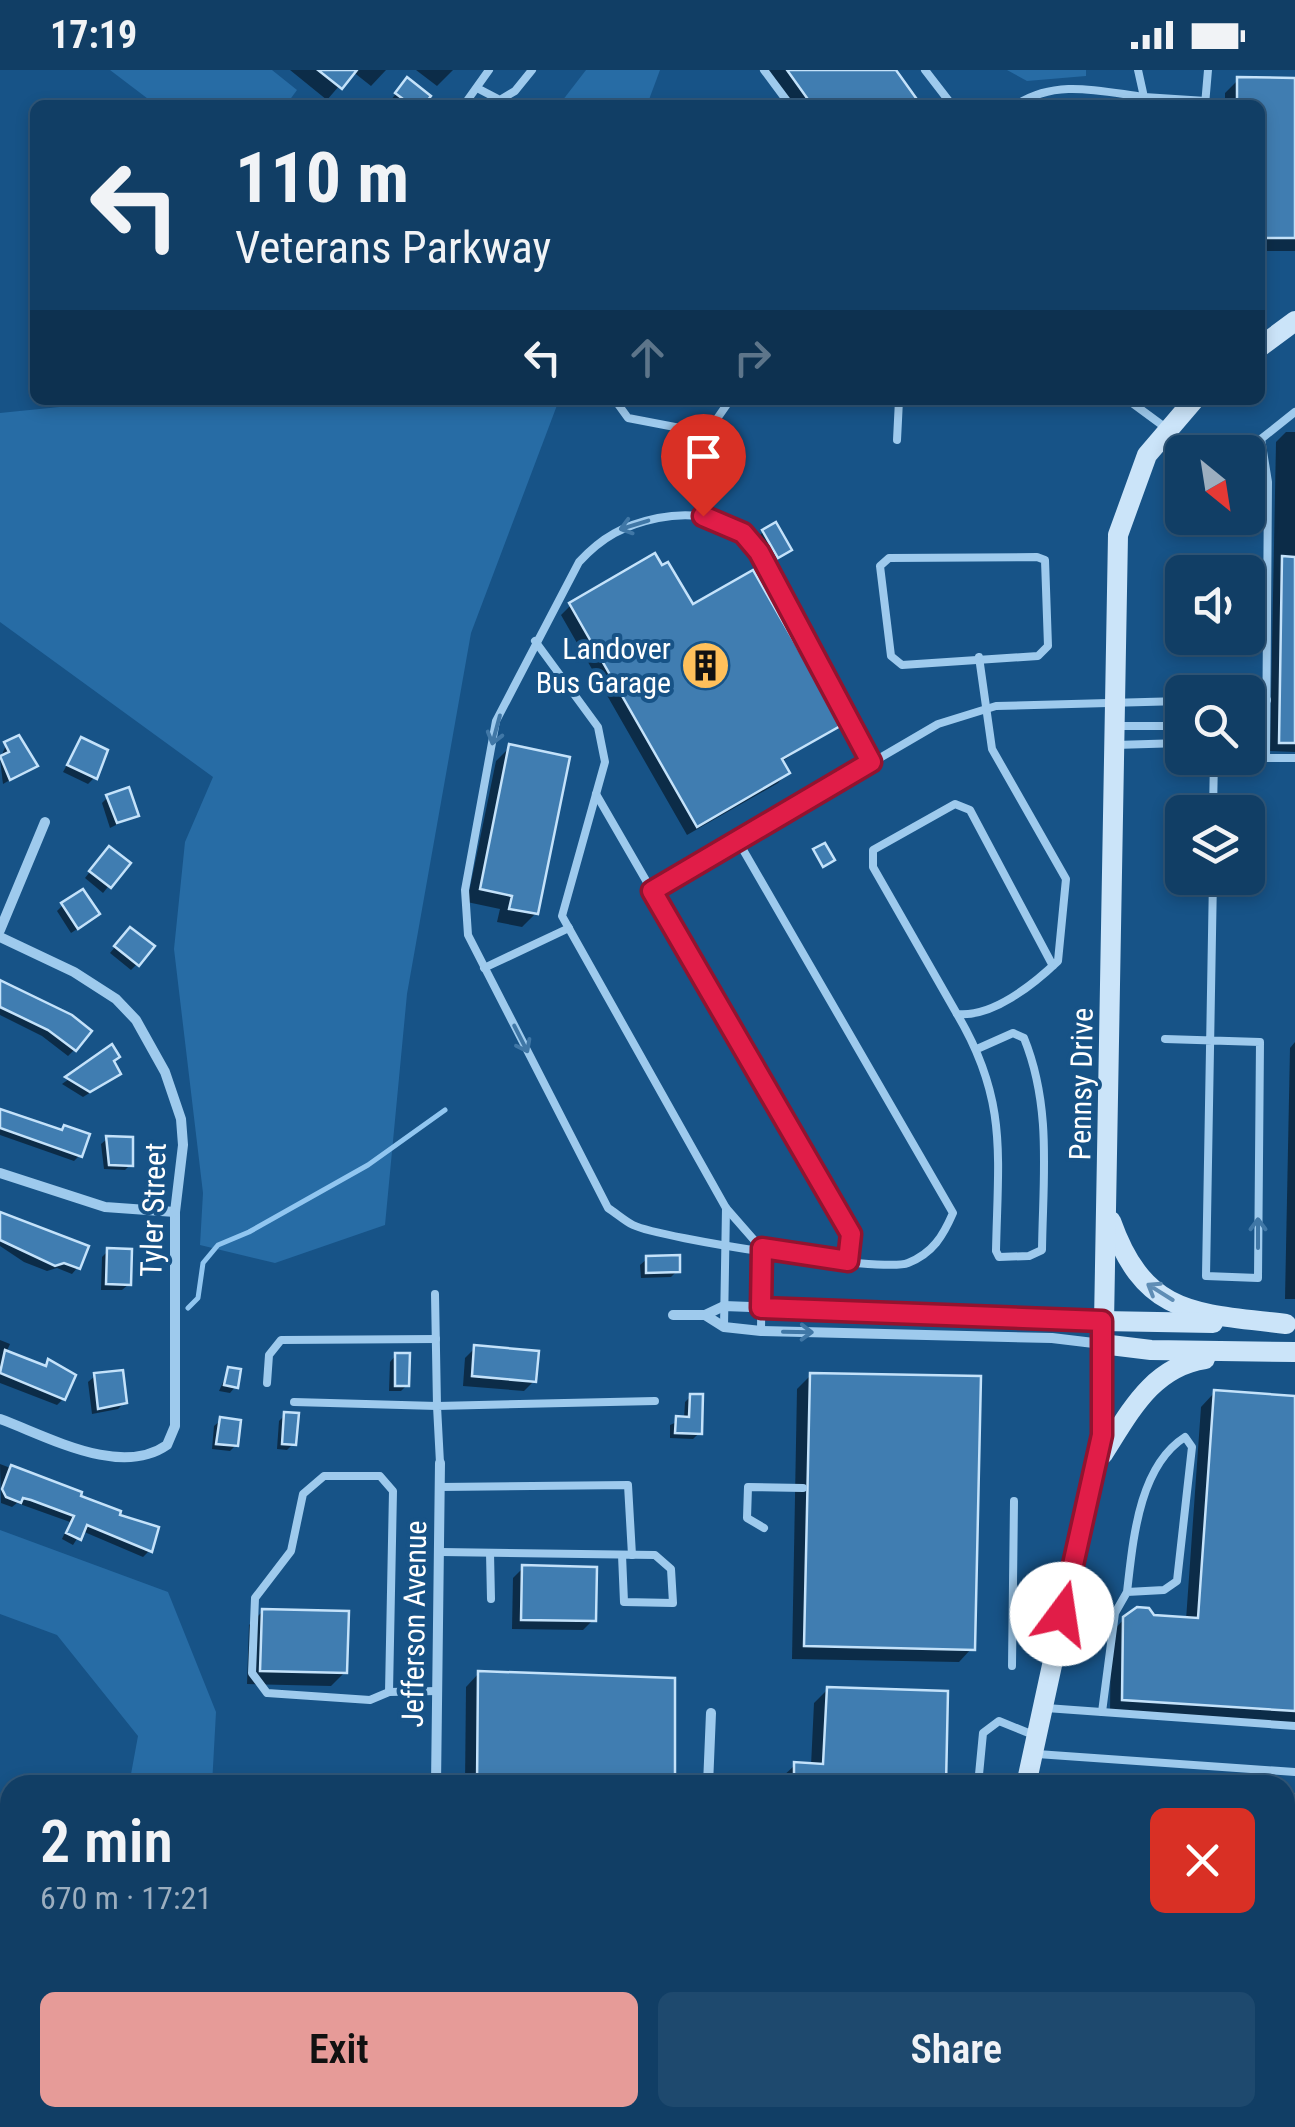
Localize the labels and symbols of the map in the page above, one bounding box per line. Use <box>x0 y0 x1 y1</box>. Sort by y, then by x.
pin <box>661 414 746 517</box>
north arrow <box>1165 435 1265 535</box>
one-way arrow <box>618 517 650 535</box>
place label: Landover Bus Garage <box>536 631 671 700</box>
building icon: Landover Bus Garage <box>680 639 732 691</box>
one-way arrow <box>486 713 504 745</box>
street label: Pennsy Drive <box>1062 1007 1100 1161</box>
one-way arrow <box>512 1023 531 1053</box>
street label: Tyler Street <box>133 1142 173 1278</box>
one-way arrow <box>1249 1217 1268 1249</box>
one-way arrow <box>1146 1282 1174 1303</box>
one-way arrow <box>782 1323 814 1342</box>
street label: Jefferson Avenue <box>395 1520 433 1728</box>
position arrow <box>1010 1562 1114 1666</box>

